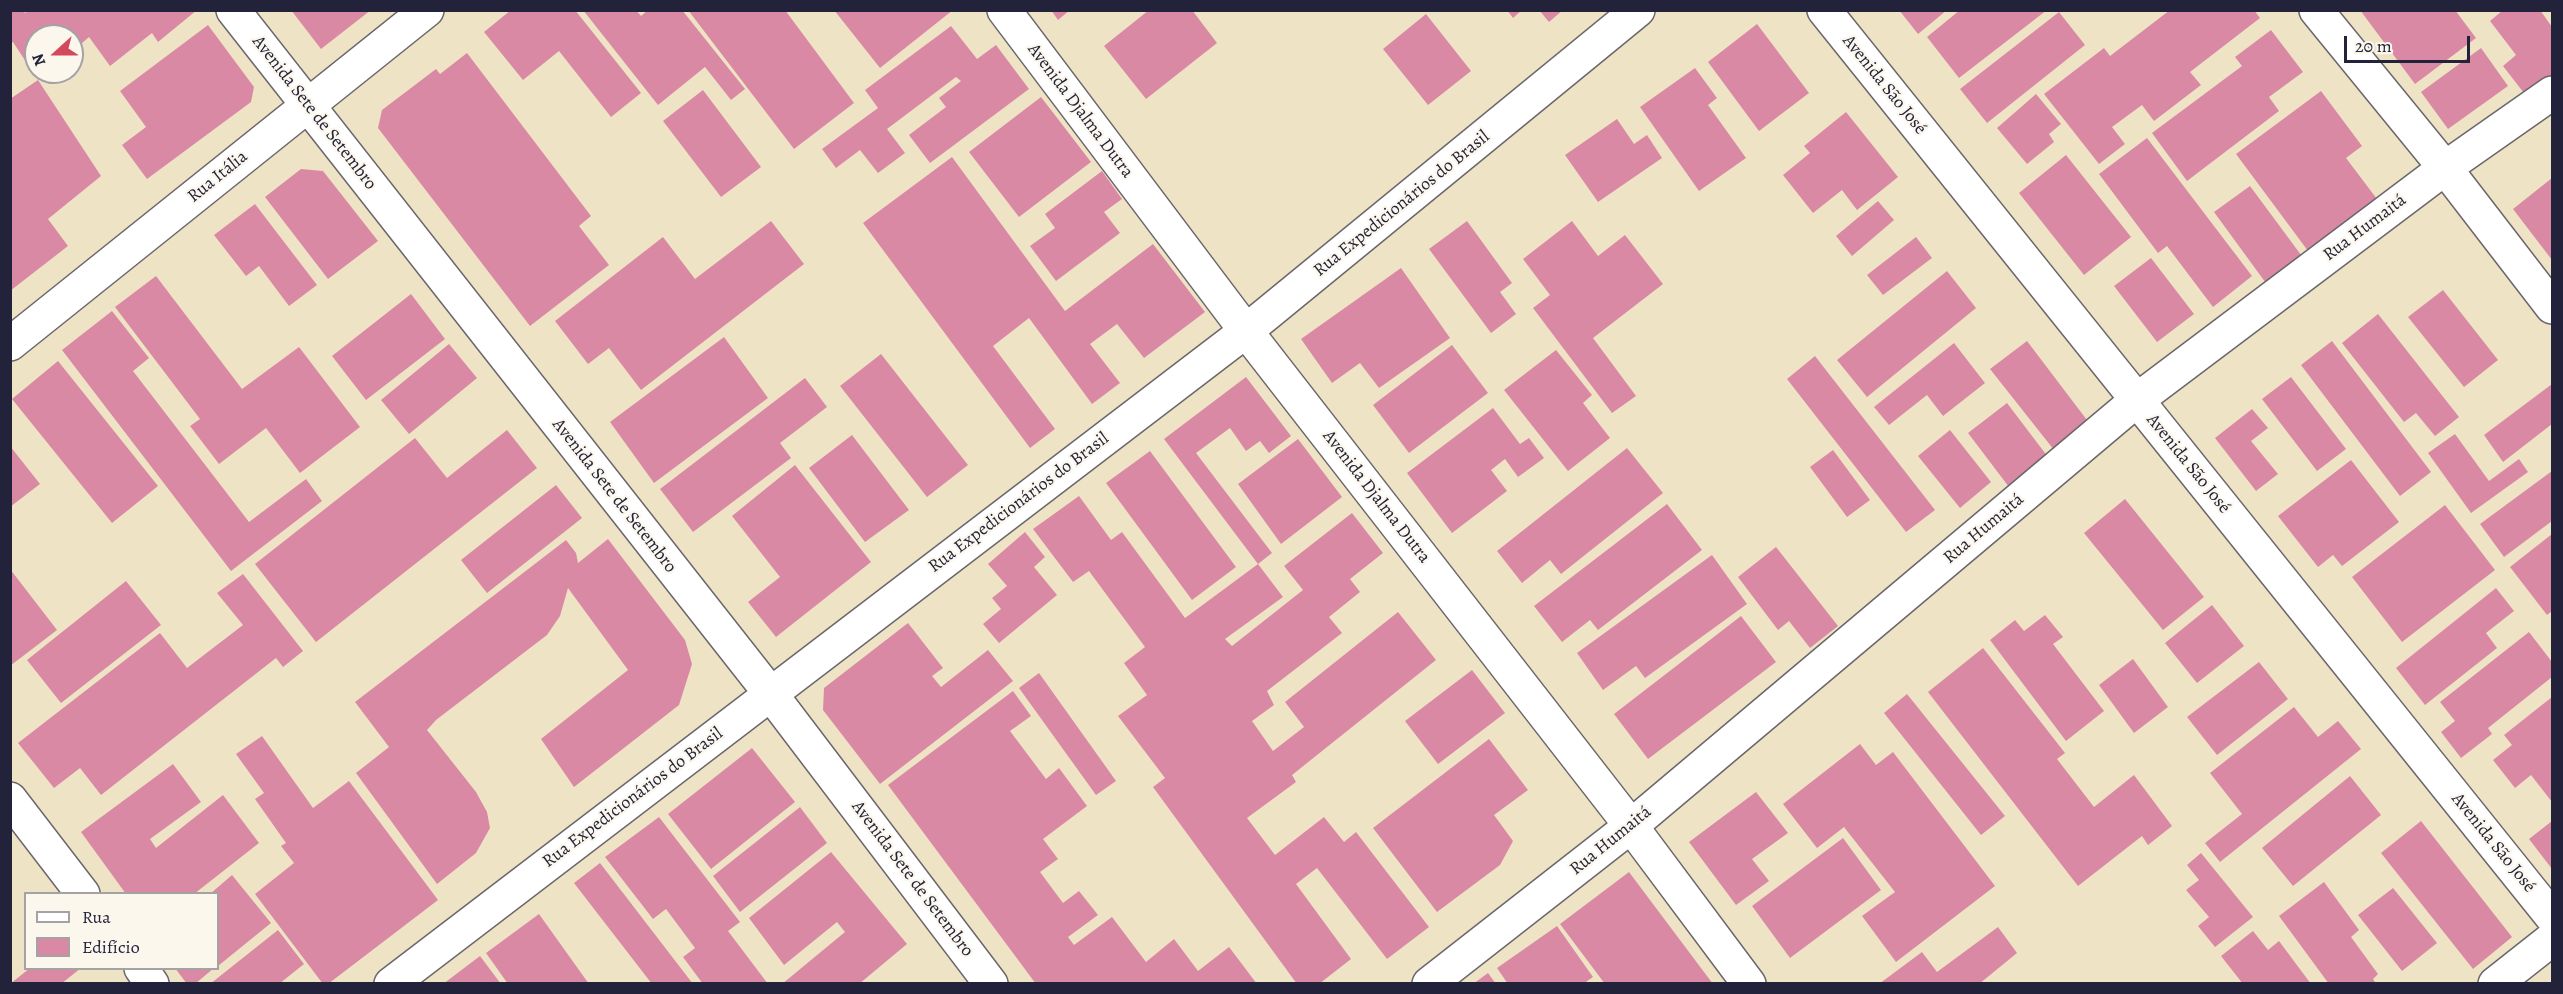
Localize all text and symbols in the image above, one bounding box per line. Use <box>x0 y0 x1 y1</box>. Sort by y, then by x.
north arrow <box>24 24 84 84</box>
scale bar <box>2347 24 2473 62</box>
street label: Avenida São José <box>1837 31 1931 139</box>
street label: Avenida Sete de Setembro <box>247 32 381 194</box>
text: 20 m <box>2355 34 2392 58</box>
street label: Avenida Djalma Dutra <box>1022 39 1138 183</box>
text: N <box>27 50 51 69</box>
street label: Rua Expedicionários do Brasil <box>1310 126 1494 282</box>
street label: Rua Itália <box>184 146 252 208</box>
street label: Rua Humaitá <box>2319 190 2411 266</box>
street label: Avenida São José <box>2141 410 2235 518</box>
street label: Avenida Sete de Setembro <box>547 415 681 577</box>
street label: Avenida Djalma Dutra <box>1317 426 1435 568</box>
street label: Rua Expedicionários do Brasil <box>925 428 1113 578</box>
street label: Rua Humaitá <box>1939 489 2029 569</box>
street label: Rua Expedicionários do Brasil <box>539 723 727 873</box>
street label: Avenida São José <box>2446 789 2540 897</box>
street label: Avenida Sete de Setembro <box>846 797 978 961</box>
street label: Rua Humaitá <box>1566 802 1656 880</box>
legend <box>24 892 219 970</box>
text: Rua <box>82 905 111 929</box>
text: Edifício <box>82 935 140 959</box>

